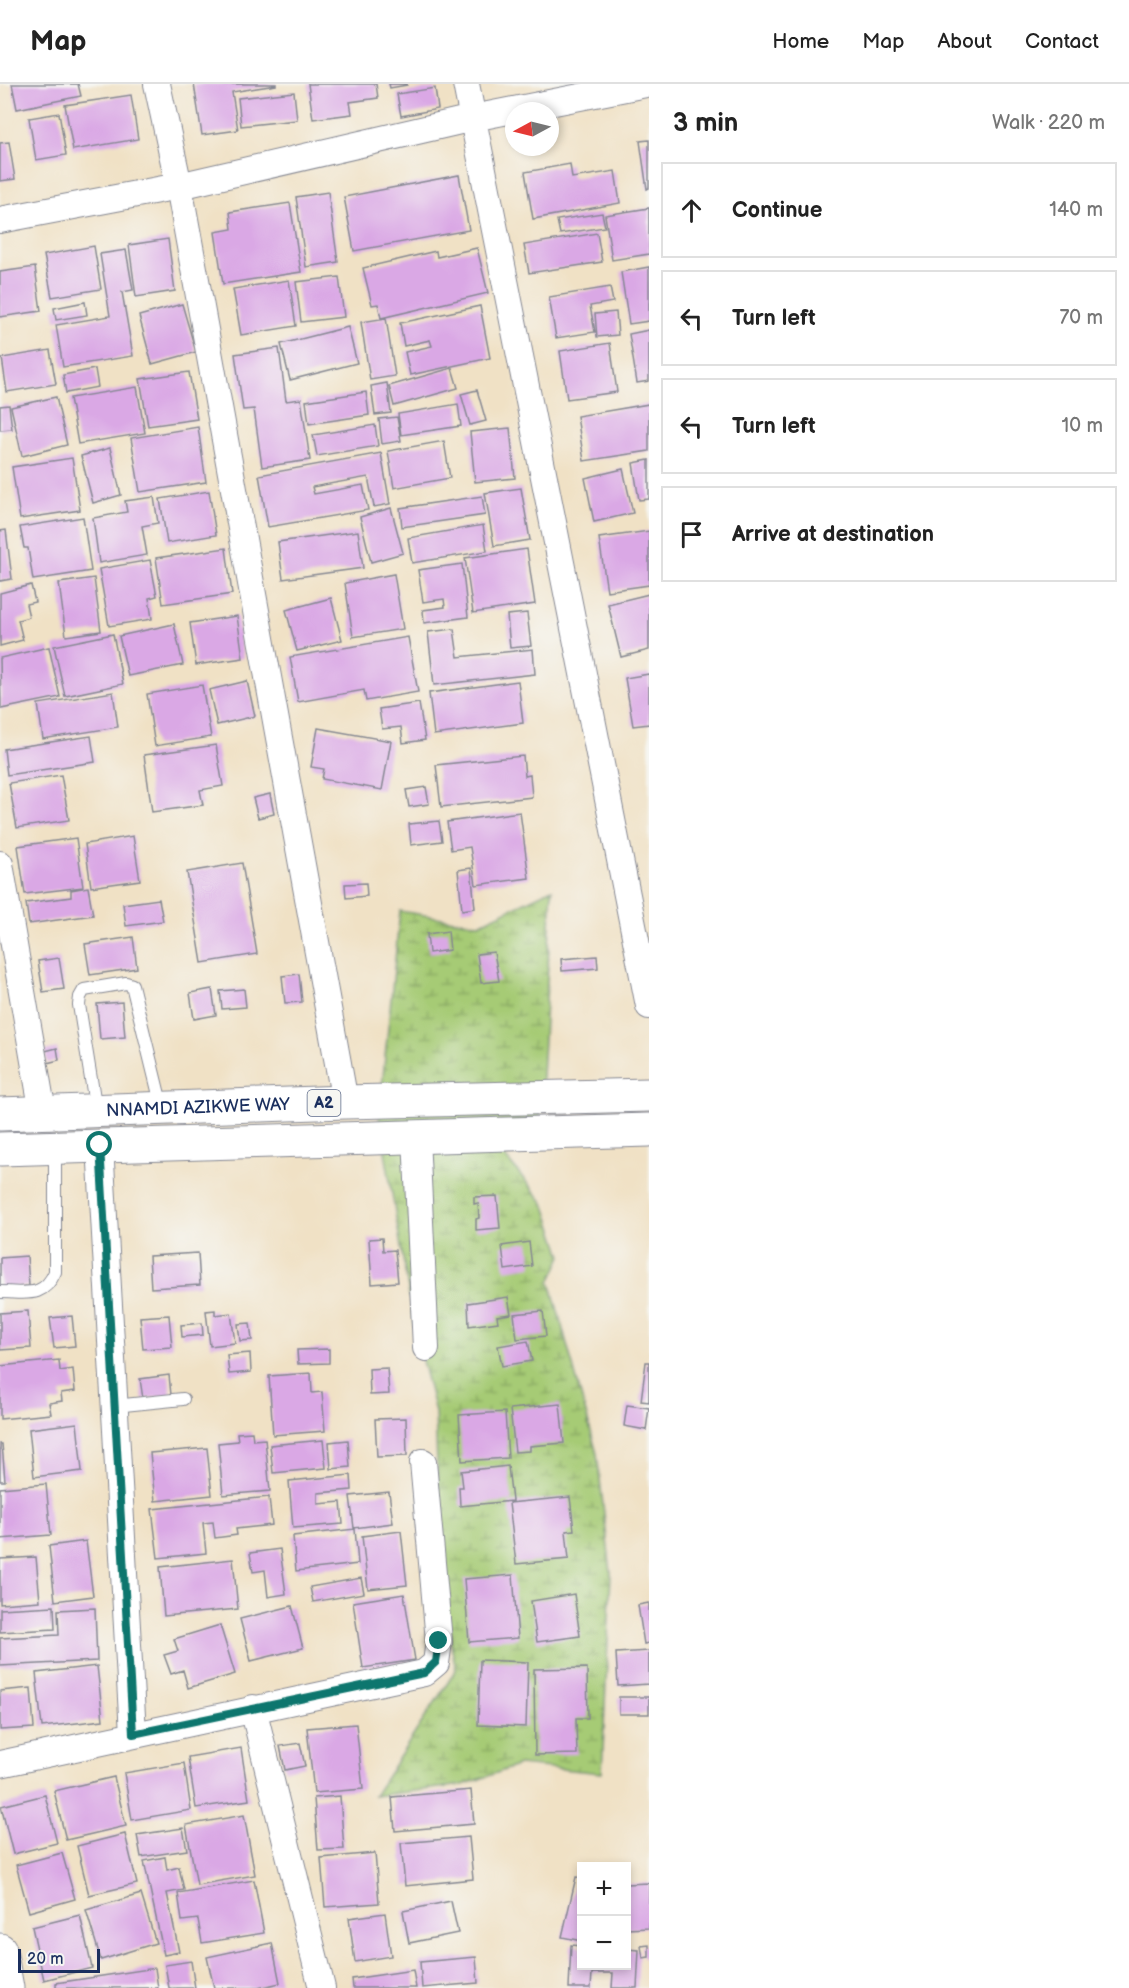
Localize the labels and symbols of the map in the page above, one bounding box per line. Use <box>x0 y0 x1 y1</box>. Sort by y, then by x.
north arrow <box>505 102 559 156</box>
road number: A2 <box>308 1090 340 1116</box>
street label: NNAMDI AZIKWE WAY <box>106 1093 291 1121</box>
route start <box>86 1131 112 1157</box>
route end <box>425 1627 451 1653</box>
scale bar <box>18 1946 100 1974</box>

